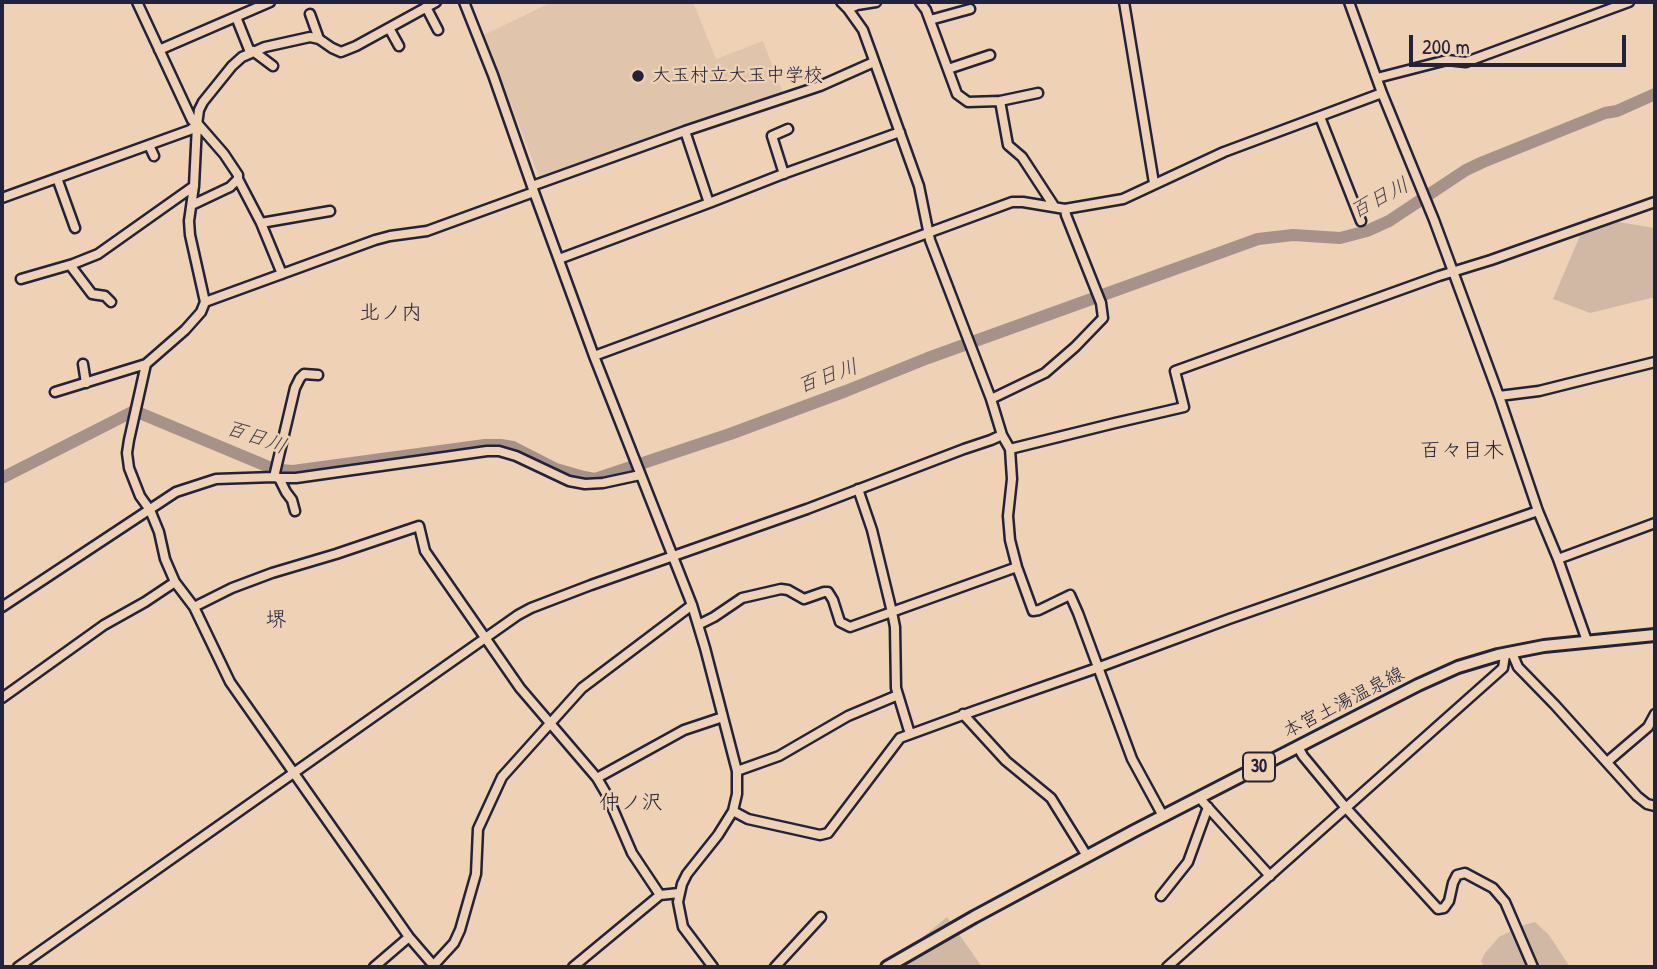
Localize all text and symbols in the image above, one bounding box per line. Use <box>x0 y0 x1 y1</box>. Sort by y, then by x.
scale bar <box>1412 21 1629 65</box>
text: 200 m <box>1422 32 1470 61</box>
place label: 大玉村立大玉中学校 <box>652 65 823 87</box>
marker: 大玉村立大玉中学校 <box>630 68 646 84</box>
water label: 百日川 <box>1346 173 1414 225</box>
district label: 北ノ内 <box>360 300 422 326</box>
water label: 百日川 <box>794 354 862 400</box>
water label: 百日川 <box>222 416 290 460</box>
district label: 百々目木 <box>1420 438 1504 464</box>
district label: 堺 <box>266 607 286 633</box>
street label: 本宮土湯温泉線 <box>1280 663 1408 743</box>
road number: 30 <box>1243 752 1275 782</box>
district label: 仲ノ沢 <box>600 790 662 816</box>

